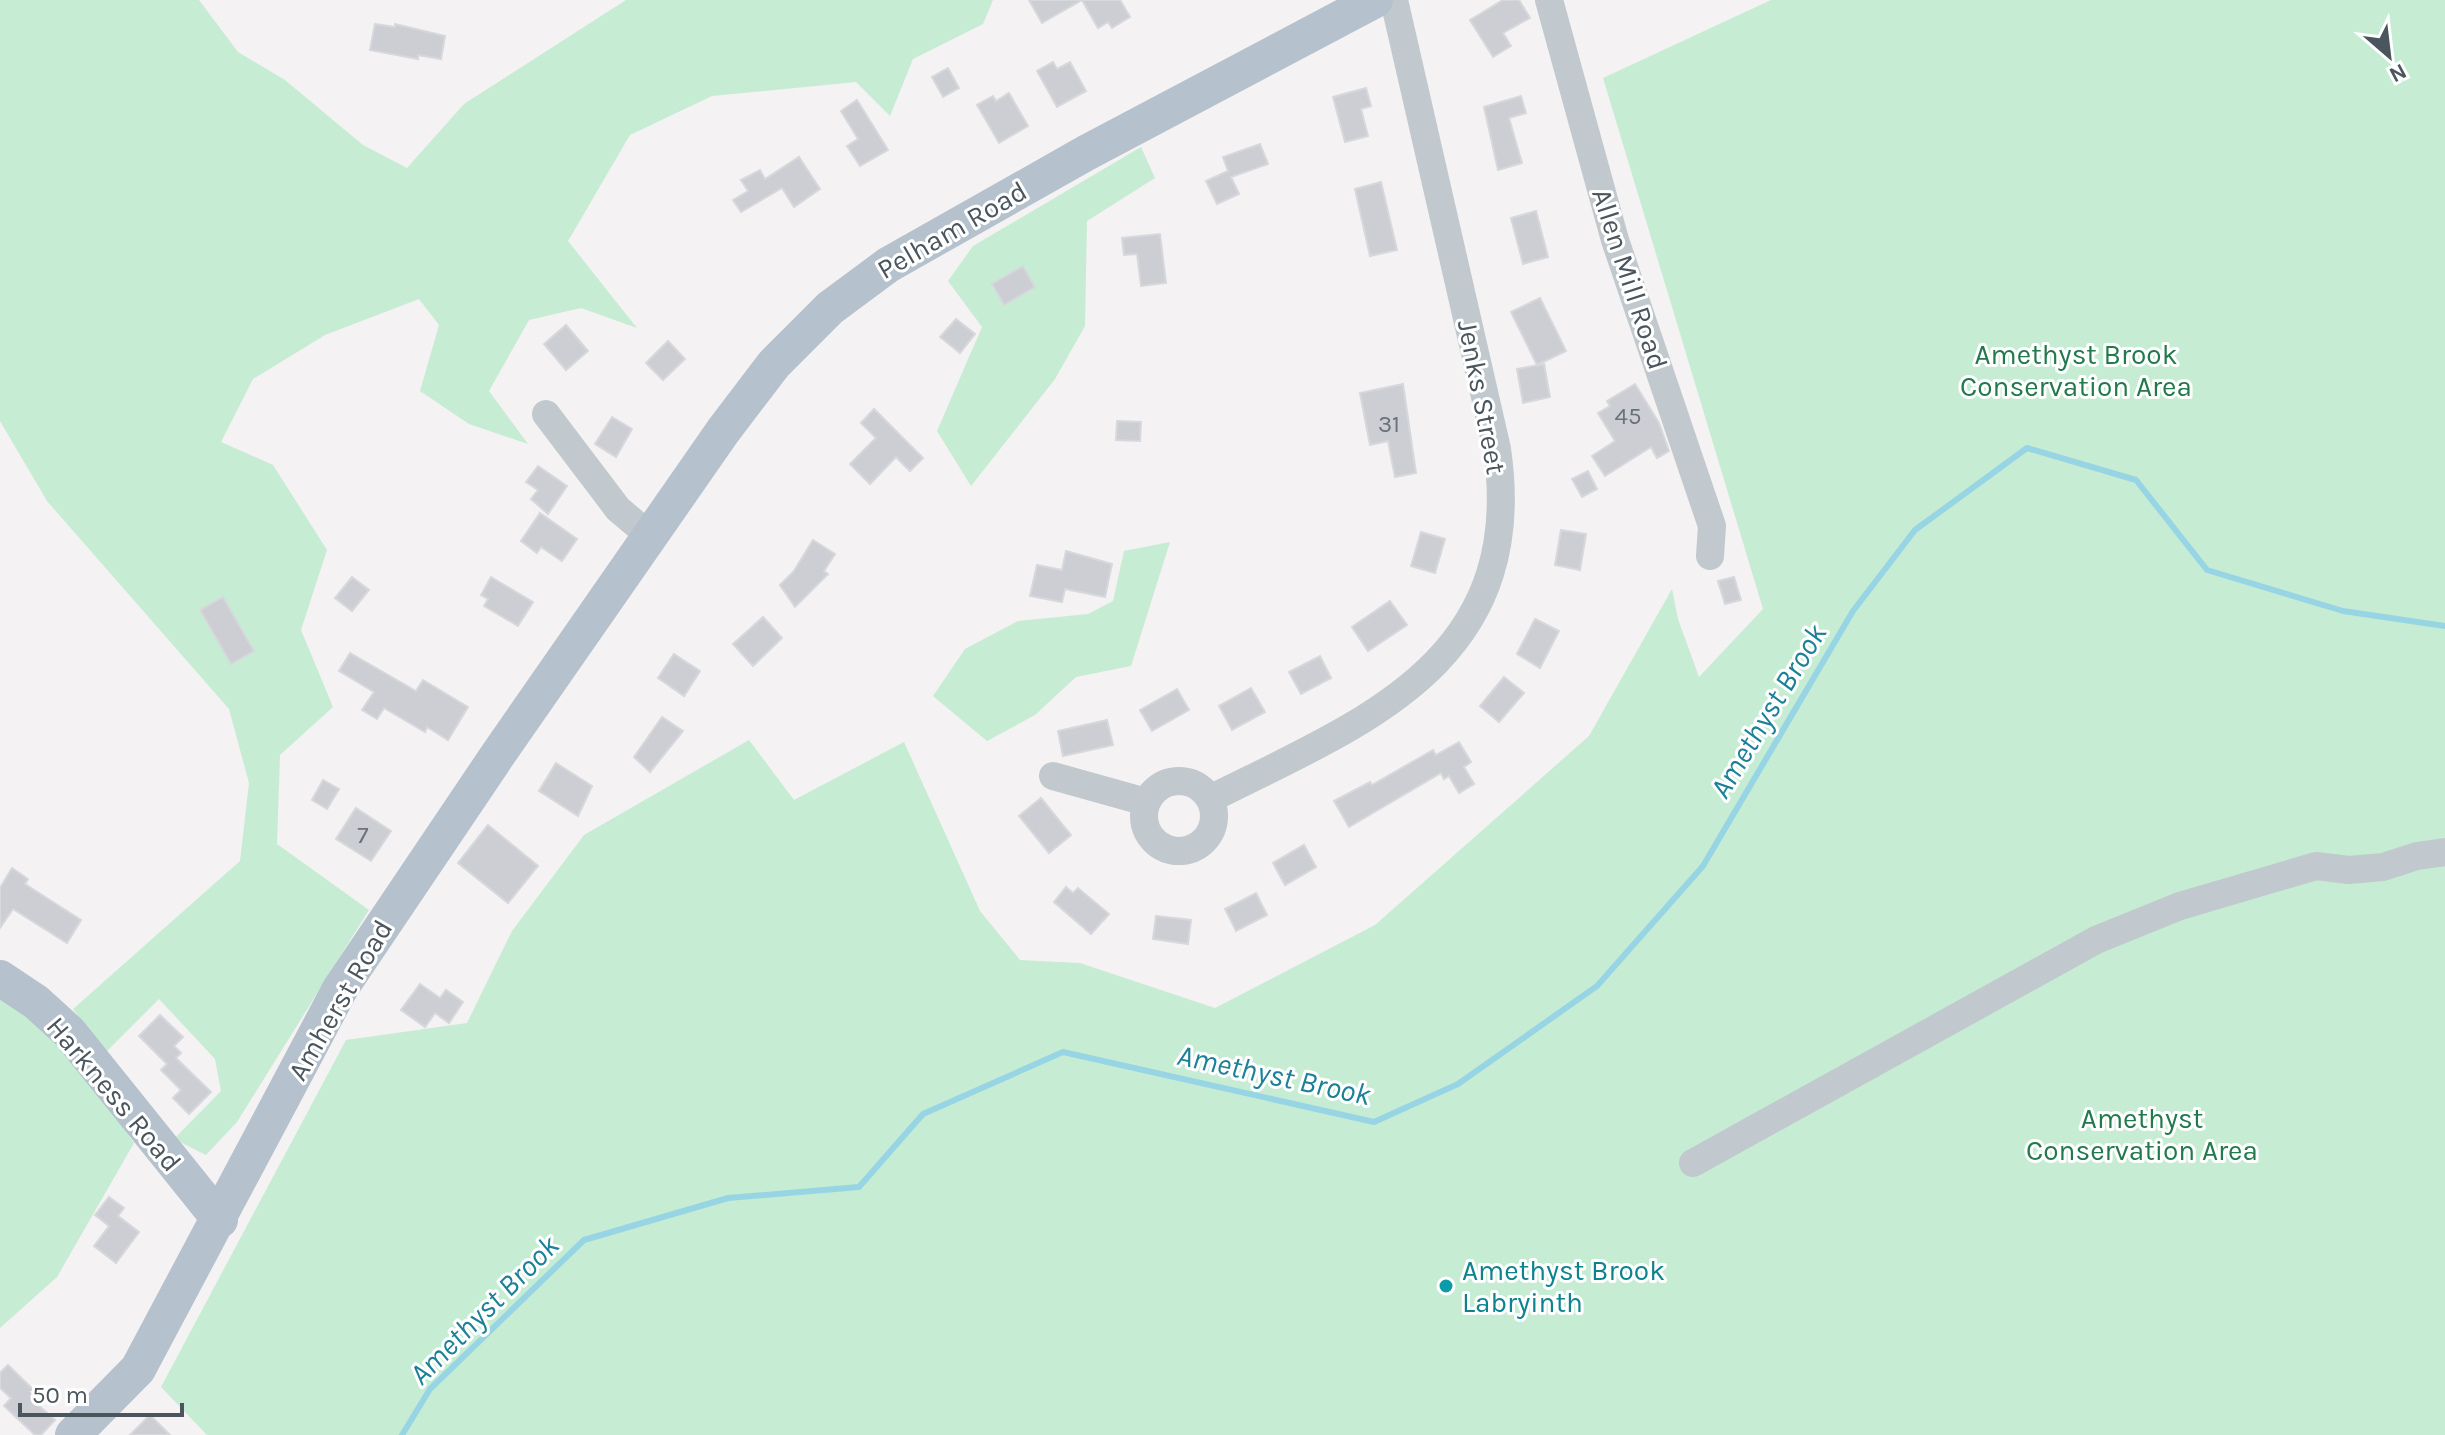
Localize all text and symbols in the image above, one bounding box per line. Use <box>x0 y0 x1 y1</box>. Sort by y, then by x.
north arrow <box>2349 16 2429 96</box>
text: N <box>2385 58 2411 88</box>
street label: Pelham Road <box>871 174 1033 286</box>
street label: Allen Mill Road <box>1585 184 1675 374</box>
street label: Jenks Street <box>1451 317 1513 477</box>
park label: Amethyst Brook Conservation Area <box>1960 338 2192 403</box>
house number: 45 <box>1615 402 1641 430</box>
house number: 31 <box>1378 410 1400 438</box>
water label: Amethyst Brook <box>1702 617 1834 805</box>
house number: 7 <box>357 821 369 849</box>
street label: Amherst Road <box>281 914 399 1086</box>
street label: Harkness Road <box>40 1010 188 1178</box>
water label: Amethyst Brook <box>1174 1037 1375 1113</box>
park label: Amethyst Conservation Area <box>2026 1102 2258 1167</box>
water label: Amethyst Brook <box>402 1227 567 1392</box>
place label: Amethyst Brook Labryinth <box>1462 1254 1665 1319</box>
marker: Amethyst Brook Labryinth <box>1437 1277 1455 1295</box>
scale bar <box>20 1367 182 1417</box>
text: 50 m <box>32 1381 88 1409</box>

